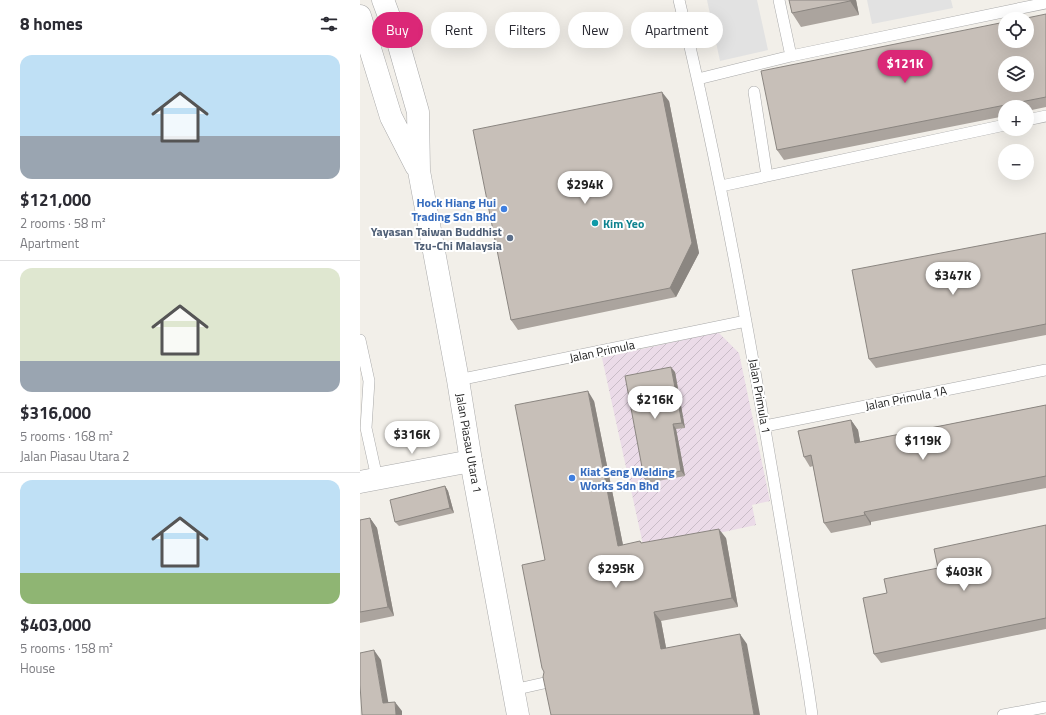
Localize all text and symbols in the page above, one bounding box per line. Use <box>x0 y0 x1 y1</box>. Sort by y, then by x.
text: 8 homes <box>20 11 83 37</box>
chip: Buy <box>372 12 423 48</box>
chip: Rent <box>431 12 487 48</box>
chip: Filters <box>495 12 560 48</box>
chip: New <box>568 12 623 48</box>
chip: Apartment <box>631 12 723 48</box>
map controls <box>998 12 1034 180</box>
button: locate <box>998 12 1034 48</box>
icon: filters <box>318 13 340 35</box>
pin: $121K <box>877 50 933 84</box>
text: $121K <box>887 53 923 73</box>
button: layers <box>998 56 1034 92</box>
icon: home <box>144 81 216 153</box>
button: + <box>998 100 1034 136</box>
button: − <box>998 144 1034 180</box>
pin: $294K <box>557 171 613 205</box>
text: $294K <box>567 174 603 194</box>
text: $121,000 <box>20 187 91 213</box>
place label: Hock Hiang Hui Trading Sdn Bhd <box>411 193 496 226</box>
marker: Hock Hiang Hui Trading Sdn Bhd <box>499 204 509 214</box>
text: 2 rooms · 58 m² <box>20 213 106 233</box>
place label: Kim Yeo <box>603 214 644 233</box>
marker: Kim Yeo <box>590 218 600 228</box>
place label: Yayasan Taiwan Buddhist Tzu-Chi Malaysia <box>371 222 503 255</box>
text: Apartment <box>20 233 79 253</box>
marker: Yayasan Taiwan Buddhist Tzu-Chi Malaysia <box>505 233 515 243</box>
pin: $347K <box>925 262 981 296</box>
text: $347K <box>935 265 971 285</box>
icon: home <box>144 294 216 366</box>
street label: Jalan Primula <box>568 335 636 367</box>
street label: Jalan Primula 1 <box>744 357 776 435</box>
street label: Jalan Primula 1A <box>863 381 949 415</box>
pin: $216K <box>627 386 683 420</box>
text: $216K <box>637 389 673 409</box>
street label: Jalan Piasau Utara 1 <box>451 392 487 494</box>
text: $316,000 <box>20 400 91 426</box>
pin: $316K <box>384 421 440 455</box>
text: $316K <box>394 424 430 444</box>
text: 5 rooms · 168 m² <box>20 426 113 446</box>
pin: $119K <box>895 427 951 461</box>
text: $119K <box>905 430 941 450</box>
text: Jalan Piasau Utara 2 <box>20 446 130 466</box>
place label: Kiat Seng Welding Works Sdn Bhd <box>580 462 675 495</box>
marker: Kiat Seng Welding Works Sdn Bhd <box>567 473 577 483</box>
icon: home <box>144 506 216 578</box>
pin: $295K <box>588 555 644 589</box>
text: $295K <box>598 558 634 578</box>
pin: $403K <box>936 558 992 592</box>
text: $403K <box>946 561 982 581</box>
text: $403,000 <box>20 612 91 638</box>
text: 5 rooms · 158 m² <box>20 638 113 658</box>
text: House <box>20 658 55 678</box>

